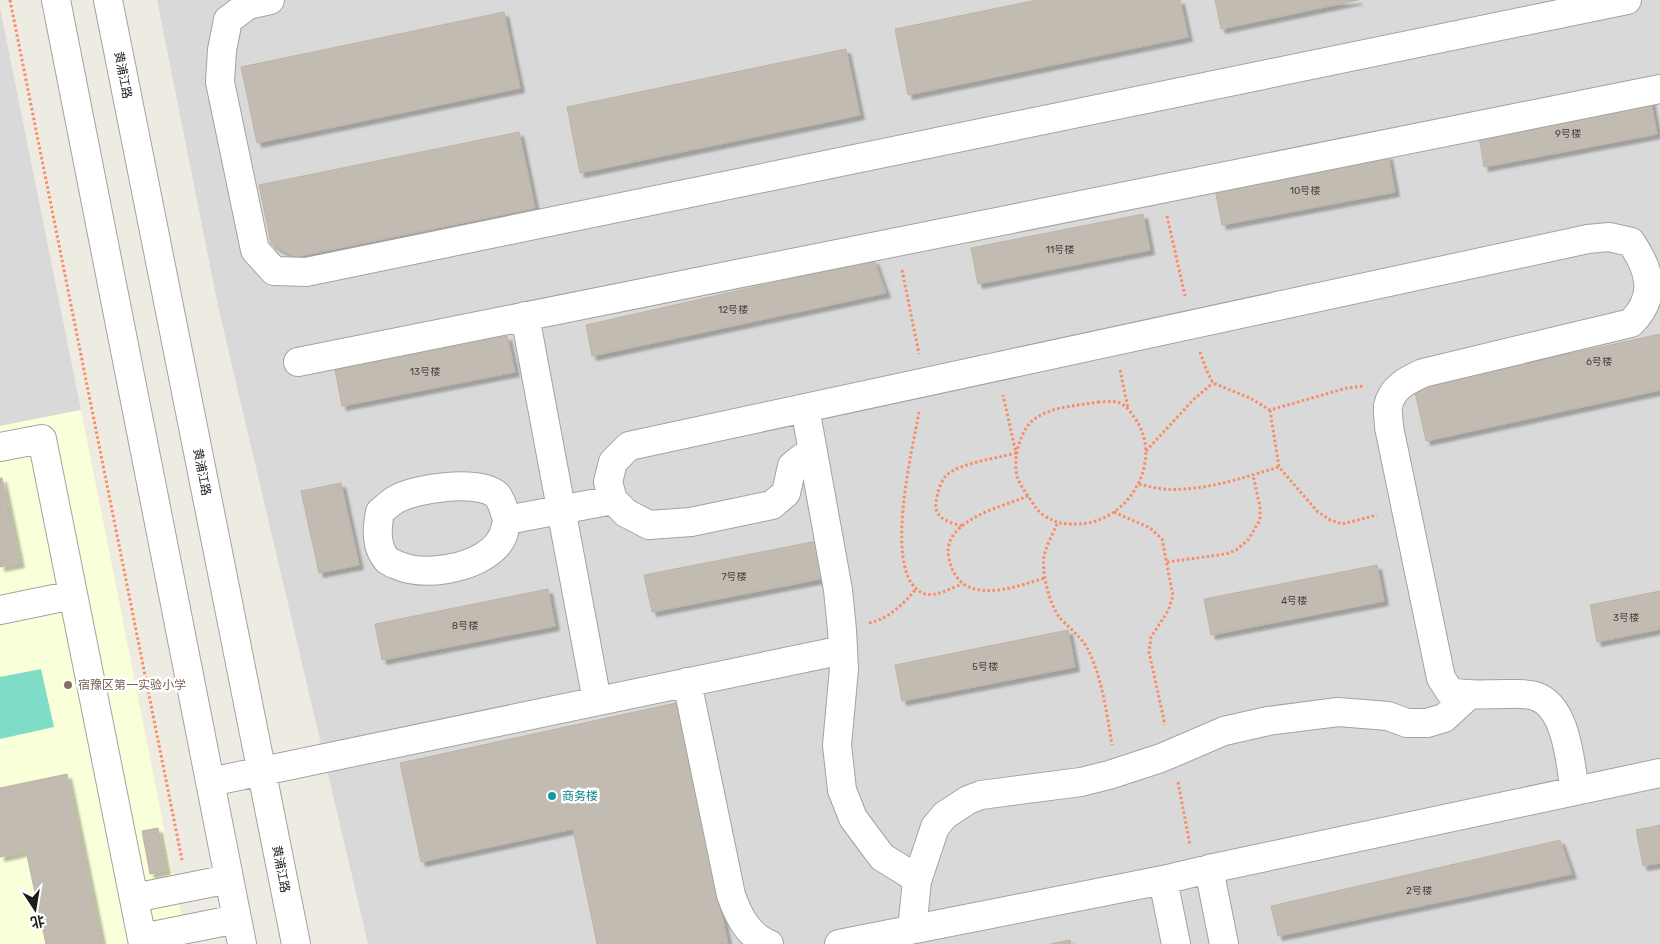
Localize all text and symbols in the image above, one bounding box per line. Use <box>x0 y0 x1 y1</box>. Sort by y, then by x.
street label: 黄浦江路 <box>112 50 134 100</box>
house number: 9号楼 <box>1555 128 1581 140</box>
house number: 10号楼 <box>1290 185 1320 197</box>
house number: 11号楼 <box>1046 244 1074 256</box>
house number: 12号楼 <box>718 304 748 316</box>
house number: 6号楼 <box>1586 356 1612 368</box>
house number: 13号楼 <box>410 366 440 378</box>
street label: 黄浦江路 <box>191 447 213 497</box>
house number: 7号楼 <box>721 571 747 583</box>
house number: 4号楼 <box>1281 595 1307 607</box>
house number: 3号楼 <box>1613 612 1639 624</box>
house number: 8号楼 <box>452 620 478 632</box>
house number: 5号楼 <box>972 661 998 673</box>
place label: 宿豫区第一实验小学 <box>78 678 186 692</box>
marker: 宿豫区第一实验小学 <box>62 679 74 691</box>
place label: 商务楼 <box>562 789 598 803</box>
marker: 商务楼 <box>546 790 558 802</box>
street label: 黄浦江路 <box>270 844 292 894</box>
north arrow <box>10 884 60 934</box>
house number: 2号楼 <box>1406 885 1432 897</box>
text: 北 <box>29 911 46 931</box>

